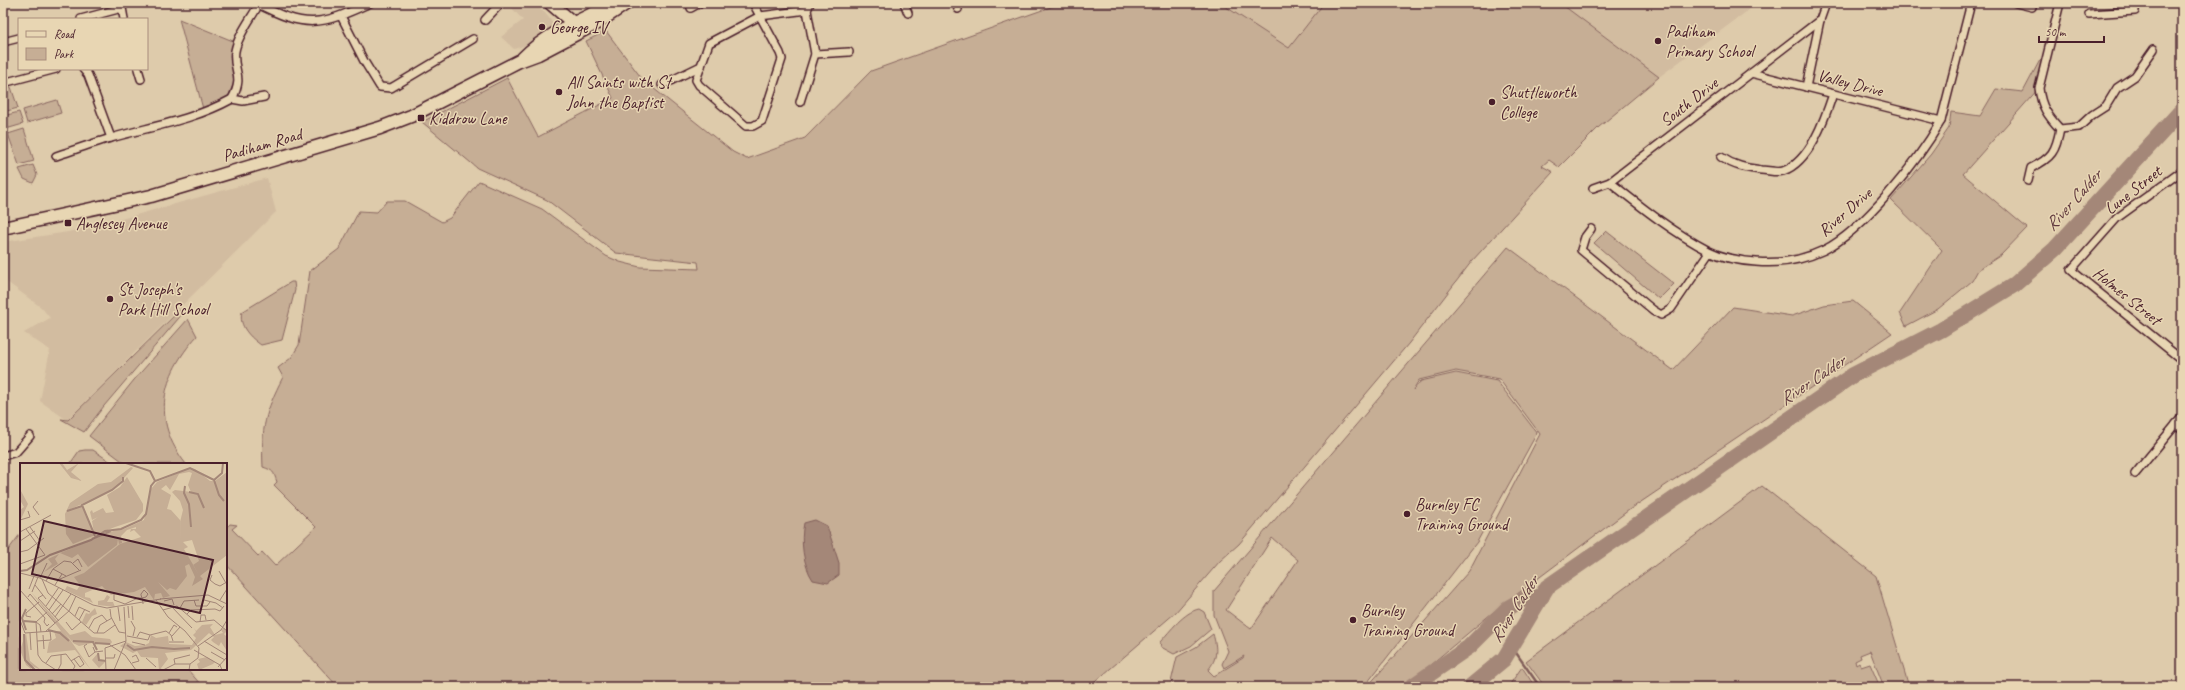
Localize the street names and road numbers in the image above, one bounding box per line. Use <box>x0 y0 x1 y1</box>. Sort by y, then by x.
street label: Valley Drive <box>1815 65 1886 102</box>
street label: South Drive <box>1656 72 1723 131</box>
street label: Padiham Road <box>220 123 306 166</box>
street label: Lune Street <box>2100 160 2168 219</box>
street label: River Drive <box>1814 182 1877 241</box>
street label: Holmes Street <box>2089 262 2167 331</box>

